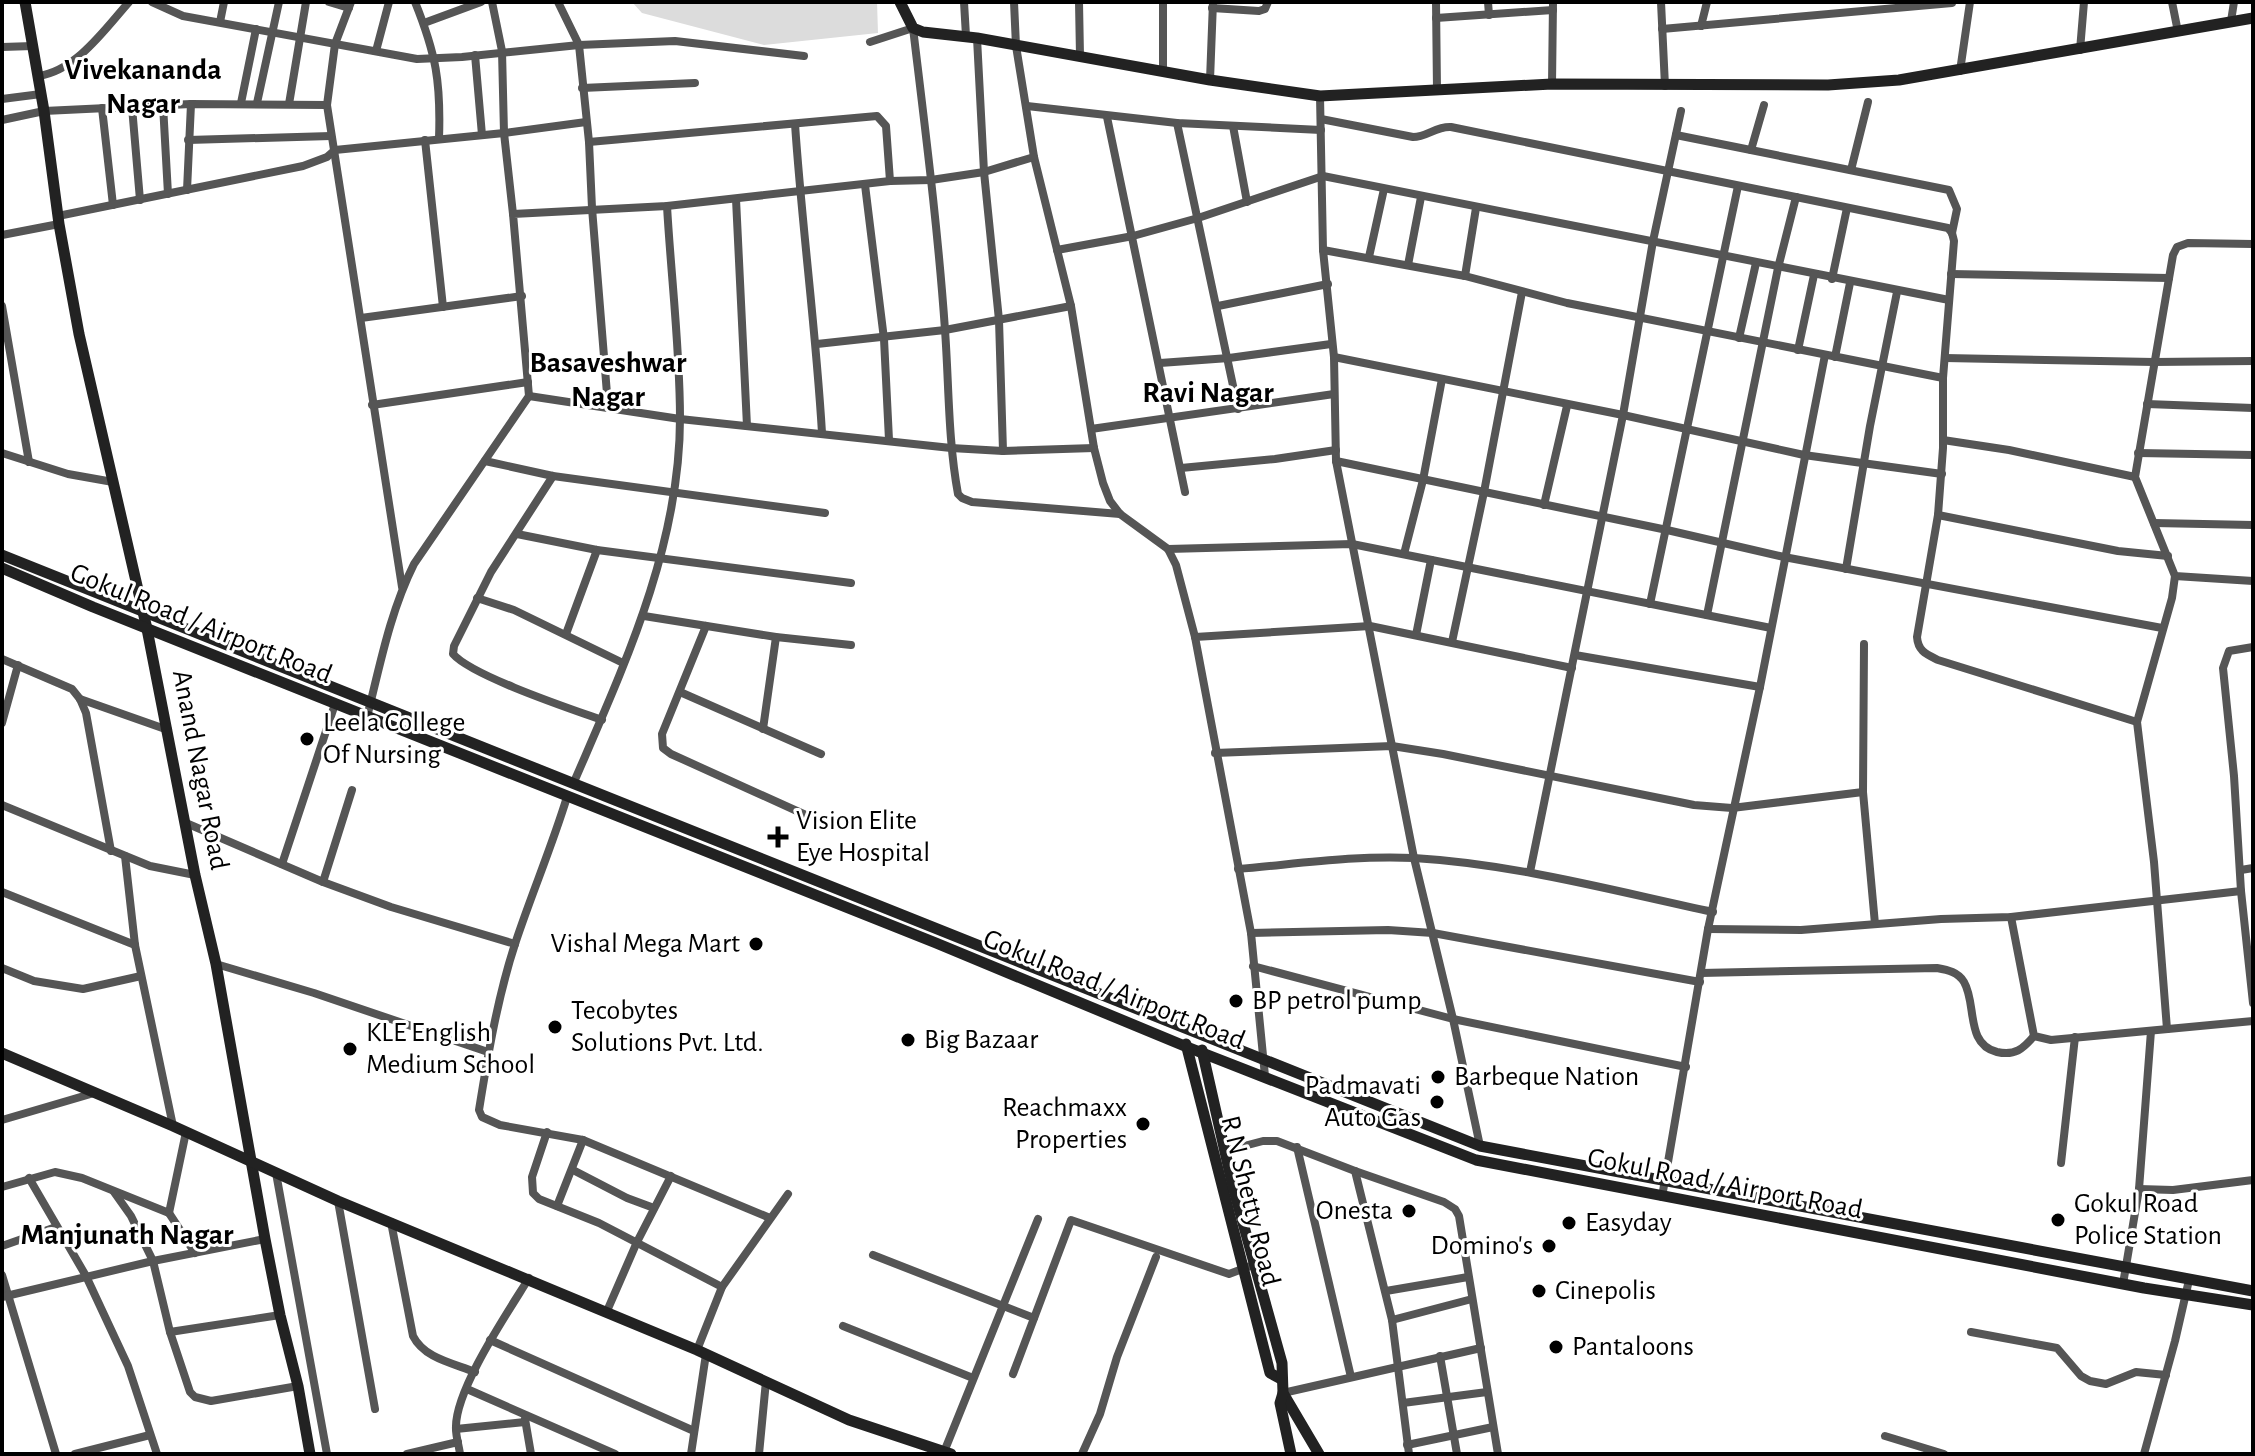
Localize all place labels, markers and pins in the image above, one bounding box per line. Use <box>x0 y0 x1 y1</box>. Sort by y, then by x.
place label: Leela College Of Nursing <box>323 709 465 769</box>
marker: Leela College Of Nursing <box>298 730 316 748</box>
place label: Vision Elite Eye Hospital <box>796 807 930 867</box>
marker: Vision Elite Eye Hospital <box>767 826 789 848</box>
place label: Vishal Mega Mart <box>551 930 740 958</box>
marker: Vishal Mega Mart <box>747 935 765 953</box>
place label: BP petrol pump <box>1252 987 1422 1015</box>
marker: BP petrol pump <box>1227 992 1245 1010</box>
place label: Tecobytes Solutions Pvt. Ltd. <box>571 997 764 1057</box>
marker: Tecobytes Solutions Pvt. Ltd. <box>546 1018 564 1036</box>
place label: KLE English Medium School <box>366 1019 535 1079</box>
place label: Big Bazaar <box>924 1026 1038 1054</box>
marker: Big Bazaar <box>899 1031 917 1049</box>
marker: KLE English Medium School <box>341 1040 359 1058</box>
place label: Barbeque Nation <box>1454 1063 1639 1091</box>
marker: Barbeque Nation <box>1429 1068 1447 1086</box>
place label: Padmavati Auto Gas <box>1305 1072 1421 1132</box>
marker: Padmavati Auto Gas <box>1428 1093 1446 1111</box>
place label: Reachmaxx Properties <box>1002 1094 1127 1154</box>
marker: Reachmaxx Properties <box>1134 1115 1152 1133</box>
place label: Gokul Road Police Station <box>2074 1190 2222 1250</box>
place label: Onesta <box>1316 1197 1393 1225</box>
marker: Onesta <box>1400 1202 1418 1220</box>
place label: Easyday <box>1585 1209 1672 1237</box>
marker: Gokul Road Police Station <box>2049 1211 2067 1229</box>
marker: Easyday <box>1560 1214 1578 1232</box>
place label: Domino's <box>1431 1232 1533 1260</box>
marker: Domino's <box>1540 1237 1558 1255</box>
place label: Cinepolis <box>1555 1277 1656 1305</box>
marker: Cinepolis <box>1530 1282 1548 1300</box>
place label: Pantaloons <box>1572 1333 1694 1361</box>
marker: Pantaloons <box>1547 1338 1565 1356</box>

